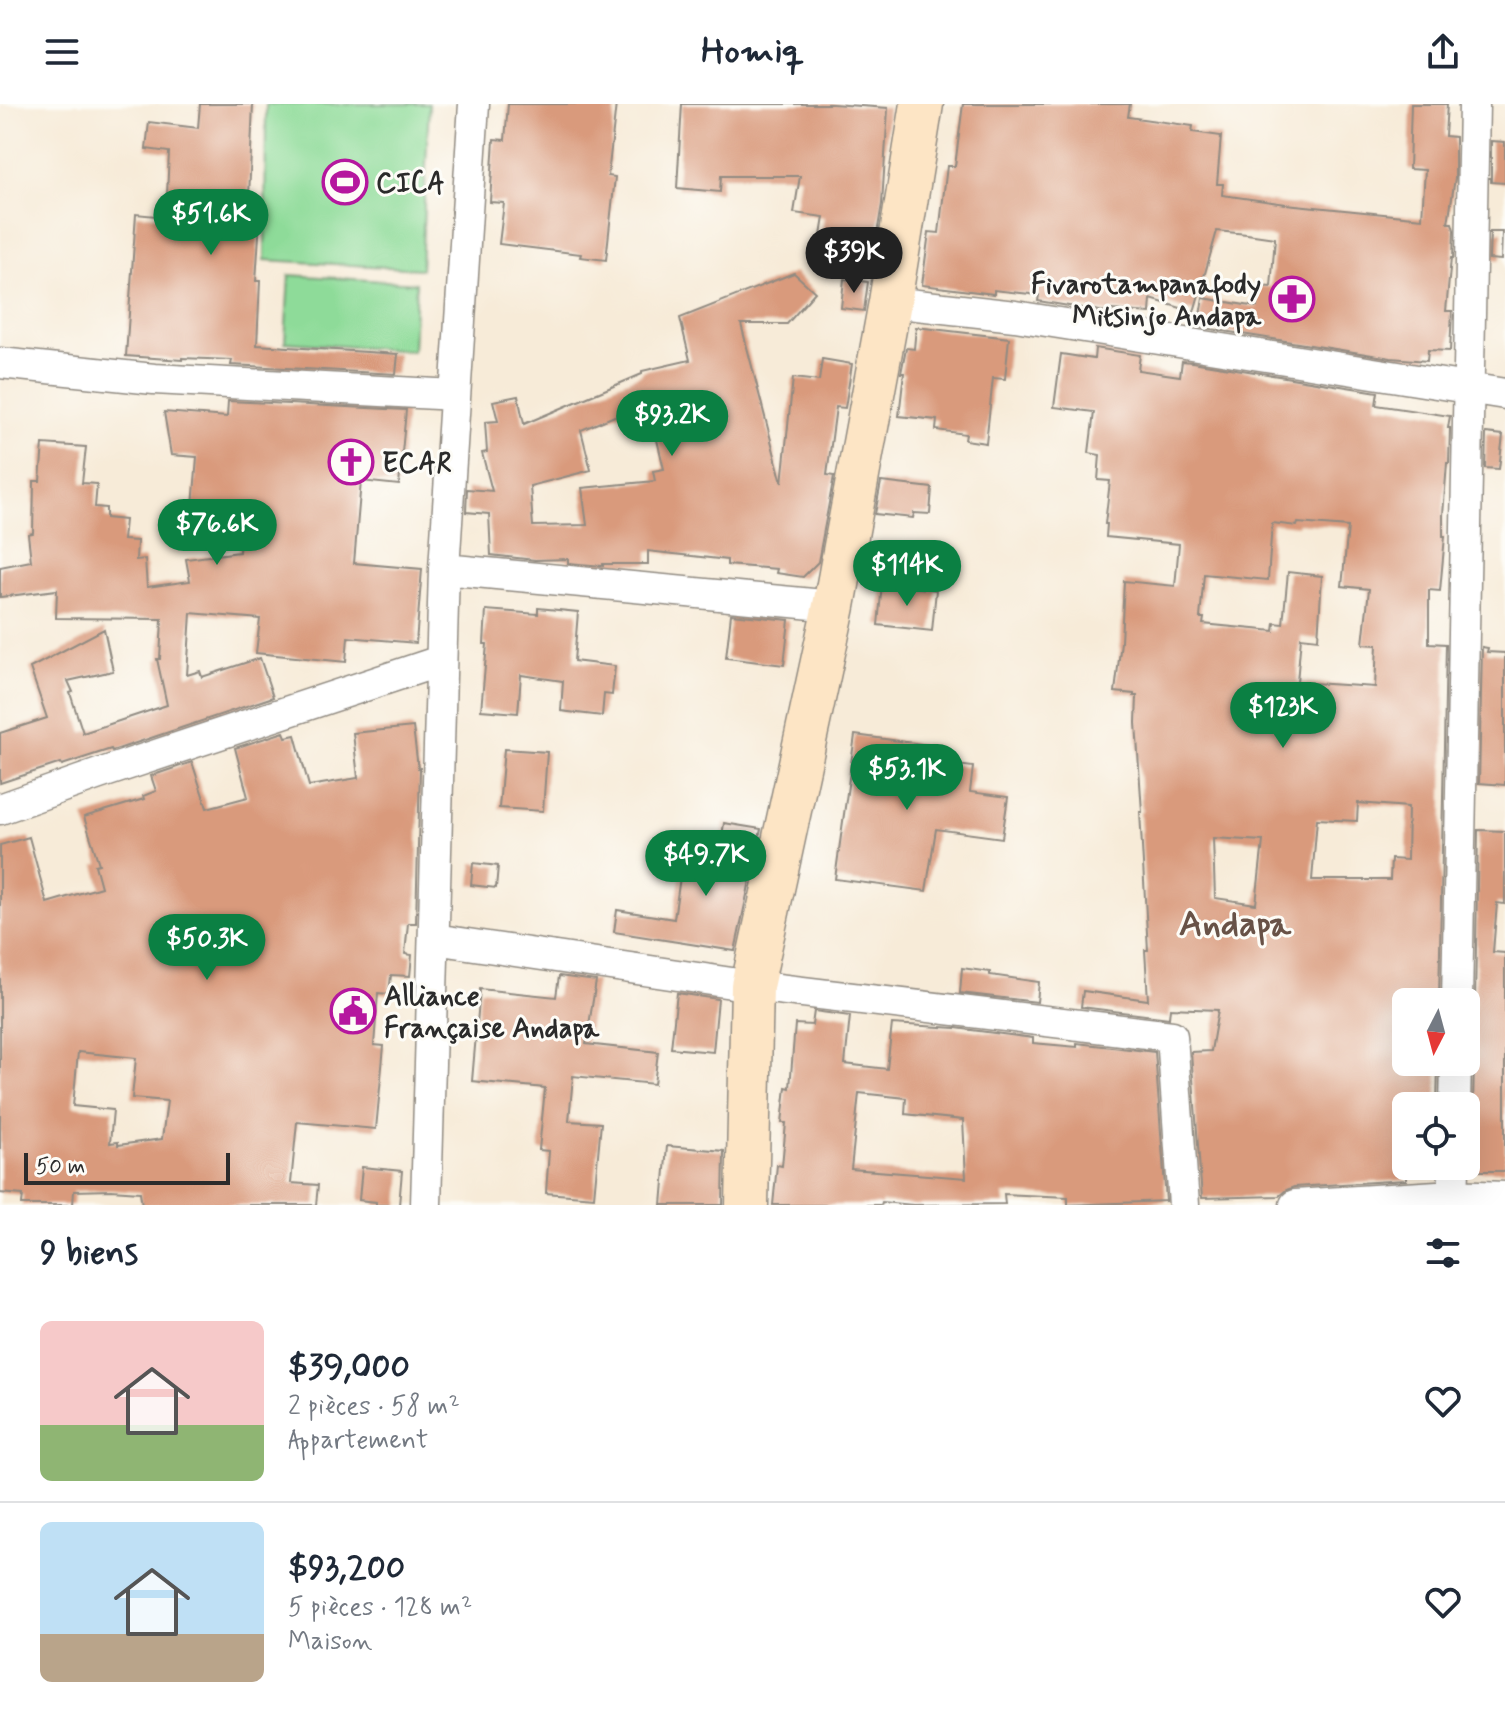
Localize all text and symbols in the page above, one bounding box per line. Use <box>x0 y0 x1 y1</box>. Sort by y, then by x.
text: Homiq <box>701 29 804 76</box>
icon: menu <box>40 30 84 74</box>
icon: share <box>1421 30 1465 74</box>
sports icon: CICA <box>321 158 369 206</box>
place label: CICA <box>376 166 445 203</box>
pin: $51.6K <box>146 189 276 257</box>
text: $51.6K <box>171 198 251 232</box>
pin: $39K <box>807 227 901 295</box>
text: $39K <box>824 236 884 270</box>
place label: Fivarotampanafody Mitsinjo Andapa <box>1031 267 1262 336</box>
pharmacy icon: Fivarotampanafody Mitsinjo Andapa <box>1268 275 1316 323</box>
pin: $93.2K <box>607 390 737 458</box>
text: $93.2K <box>634 399 710 433</box>
church icon: ECAR <box>327 438 375 486</box>
place label: ECAR <box>382 446 452 483</box>
pin: $76.6K <box>152 499 282 567</box>
text: $76.6K <box>176 508 258 542</box>
pin: $114K <box>851 540 963 608</box>
text: $114K <box>871 549 943 583</box>
pin: $123K <box>1227 682 1339 750</box>
text: $123K <box>1248 691 1318 725</box>
pin: $53.1K <box>842 744 972 812</box>
text: $53.1K <box>868 753 946 787</box>
pin: $49.7K <box>641 830 771 898</box>
text: $49.7K <box>663 839 749 873</box>
district label: Andapa <box>1179 902 1292 949</box>
pin: $50.3K <box>142 914 272 982</box>
text: $50.3K <box>166 923 248 957</box>
place label: Alliance Française Andapa <box>384 979 600 1048</box>
public building icon: Alliance Française Andapa <box>329 987 377 1035</box>
north arrow <box>1392 988 1480 1076</box>
map controls <box>1392 988 1480 1180</box>
button: locate <box>1392 1092 1480 1180</box>
scale bar <box>24 1149 230 1185</box>
text: 50 m <box>36 1153 85 1181</box>
text: 9 biens <box>40 1231 138 1276</box>
icon: filters <box>1421 1231 1465 1275</box>
text: $39,000 <box>288 1345 410 1390</box>
icon: home <box>104 1353 200 1449</box>
icon: heart <box>1421 1379 1465 1423</box>
text: 2 pièces · 58 m² <box>288 1390 460 1424</box>
text: Appartement <box>288 1424 428 1458</box>
text: $93,200 <box>288 1546 405 1591</box>
icon: home <box>104 1554 200 1650</box>
icon: heart <box>1421 1580 1465 1624</box>
text: 5 pièces · 128 m² <box>288 1591 472 1625</box>
text: Maison <box>288 1625 372 1659</box>

